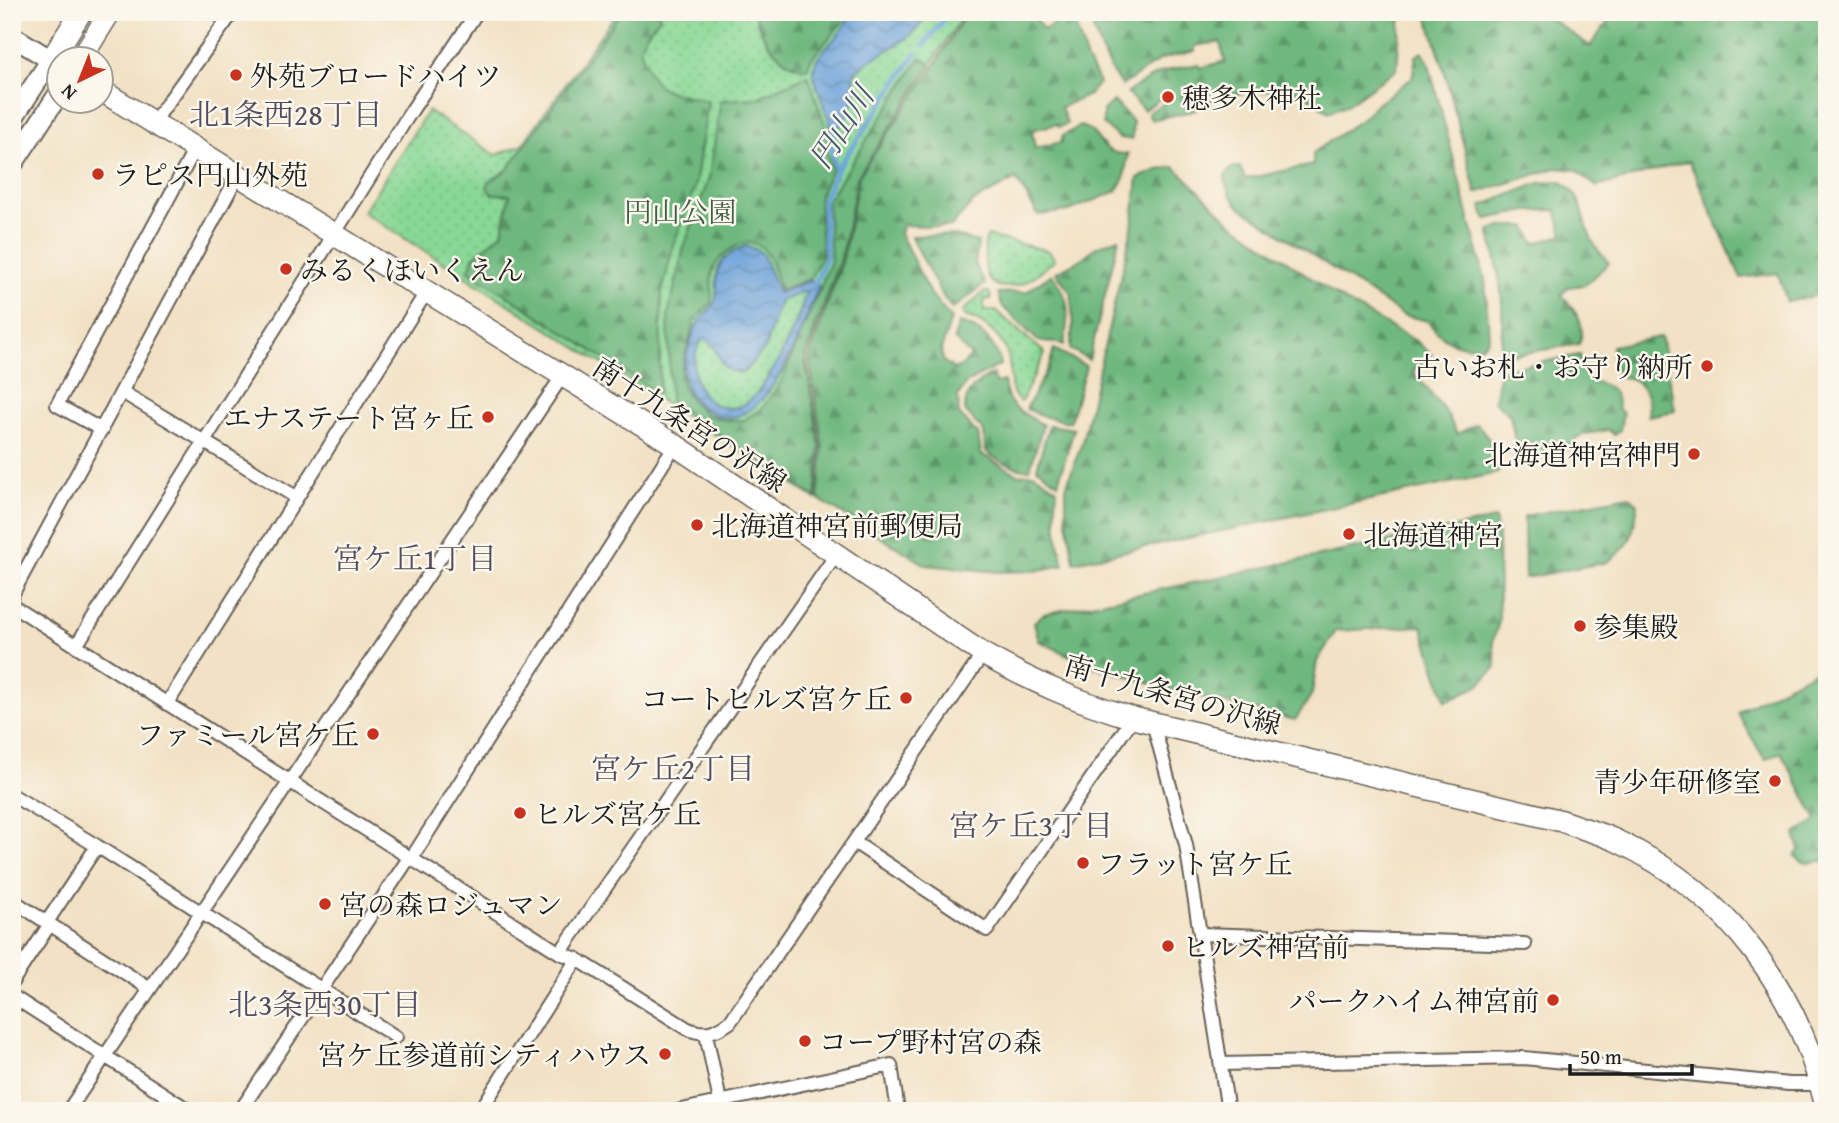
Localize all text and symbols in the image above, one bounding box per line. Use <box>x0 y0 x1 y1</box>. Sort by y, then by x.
north arrow <box>46 46 116 116</box>
place label: 外苑ブロードハイツ <box>250 55 501 96</box>
marker: 外苑ブロードハイツ <box>228 67 244 83</box>
water label: 円山川 <box>798 75 886 177</box>
place label: 穂多木神社 <box>1182 77 1322 118</box>
text: N <box>54 78 83 107</box>
marker: 穂多木神社 <box>1160 89 1176 105</box>
district label: 北1条西28丁目 <box>189 92 383 136</box>
place label: ラピス円山外苑 <box>112 154 308 195</box>
marker: ラピス円山外苑 <box>90 166 106 182</box>
park label: 円山公園 <box>624 191 736 232</box>
place label: みるくほいくえん <box>300 249 524 290</box>
marker: みるくほいくえん <box>278 261 294 277</box>
street label: 南十九条宮の沢線 <box>585 346 795 502</box>
place label: 古いお札・お守り納所 <box>1413 346 1693 387</box>
marker: 古いお札・お守り納所 <box>1699 358 1715 374</box>
place label: エナステート宮ヶ丘 <box>224 397 474 438</box>
marker: エナステート宮ヶ丘 <box>480 409 496 425</box>
place label: 北海道神宮神門 <box>1484 434 1680 475</box>
marker: 北海道神宮神門 <box>1686 446 1702 462</box>
place label: 北海道神宮前郵便局 <box>711 505 963 546</box>
place label: 北海道神宮 <box>1363 514 1503 555</box>
marker: 北海道神宮前郵便局 <box>689 517 705 533</box>
marker: 北海道神宮 <box>1341 526 1357 542</box>
district label: 宮ケ丘1丁目 <box>333 536 497 580</box>
place label: 参集殿 <box>1594 606 1678 647</box>
marker: 参集殿 <box>1572 618 1588 634</box>
street label: 南十九条宮の沢線 <box>1060 643 1286 745</box>
place label: コートヒルズ宮ケ丘 <box>641 678 892 719</box>
marker: コートヒルズ宮ケ丘 <box>898 690 914 706</box>
place label: ファミール宮ケ丘 <box>136 714 359 755</box>
marker: ファミール宮ケ丘 <box>365 726 381 742</box>
district label: 宮ケ丘2丁目 <box>591 746 755 790</box>
place label: 青少年研修室 <box>1593 761 1761 802</box>
marker: 青少年研修室 <box>1767 773 1783 789</box>
place label: ヒルズ宮ケ丘 <box>534 793 701 834</box>
district label: 宮ケ丘3丁目 <box>949 803 1113 847</box>
marker: ヒルズ宮ケ丘 <box>512 805 528 821</box>
place label: フラット宮ケ丘 <box>1097 843 1292 884</box>
marker: フラット宮ケ丘 <box>1075 855 1091 871</box>
place label: 宮の森ロジュマン <box>339 884 562 925</box>
marker: 宮の森ロジュマン <box>317 896 333 912</box>
place label: ヒルズ神宮前 <box>1182 926 1349 967</box>
marker: ヒルズ神宮前 <box>1160 938 1176 954</box>
place label: パークハイム神宮前 <box>1289 980 1539 1021</box>
district label: 北3条西30丁目 <box>228 982 422 1026</box>
marker: パークハイム神宮前 <box>1545 992 1561 1008</box>
place label: コープ野村宮の森 <box>819 1021 1042 1062</box>
scale bar <box>1570 1032 1692 1076</box>
marker: コープ野村宮の森 <box>797 1033 813 1049</box>
place label: 宮ケ丘参道前シティハウス <box>318 1034 651 1075</box>
text: 50 m <box>1580 1041 1622 1072</box>
marker: 宮ケ丘参道前シティハウス <box>657 1046 673 1062</box>

